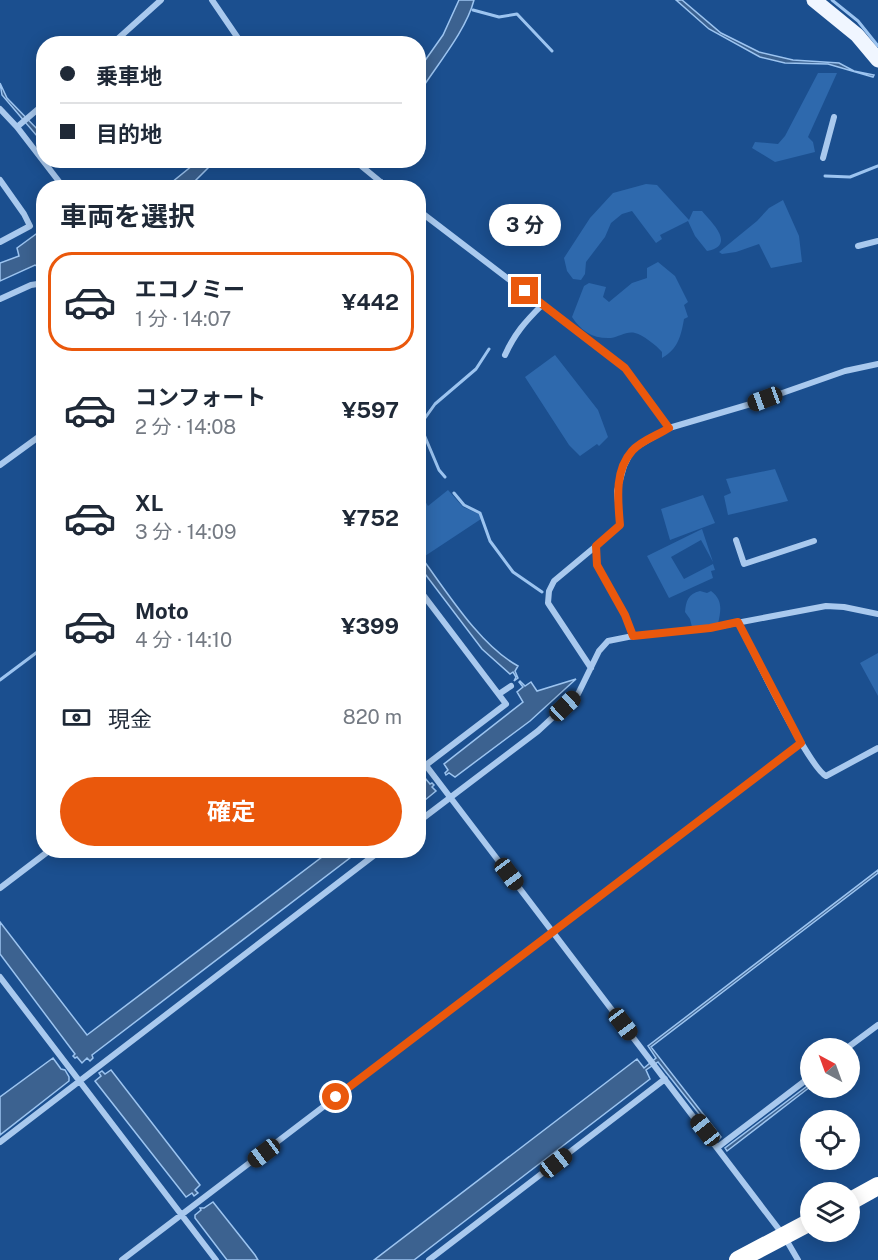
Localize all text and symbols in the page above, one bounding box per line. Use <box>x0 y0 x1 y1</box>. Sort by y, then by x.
text: 乗車地 <box>96 63 162 89</box>
text: 目的地 <box>96 121 162 147</box>
text: 車両を選択 <box>60 200 195 232</box>
callout: 3 分 <box>489 204 561 246</box>
text: 3 分 <box>506 213 544 237</box>
icon: car <box>63 275 117 329</box>
text: エコノミー <box>135 276 245 302</box>
route end <box>511 277 538 304</box>
text: ¥442 <box>342 289 399 315</box>
text: 1 分 · 14:07 <box>135 307 231 331</box>
icon: car <box>63 383 117 437</box>
text: コンフォート <box>135 384 266 410</box>
car <box>745 384 785 414</box>
text: ¥597 <box>342 397 399 423</box>
text: 2 分 · 14:08 <box>135 415 236 439</box>
text: XL <box>135 490 163 516</box>
icon: car <box>63 491 117 545</box>
text: ¥752 <box>342 505 399 531</box>
text: 3 分 · 14:09 <box>135 520 236 544</box>
text: Moto <box>135 598 189 624</box>
icon: car <box>63 599 117 653</box>
text: ¥399 <box>341 613 399 639</box>
text: 4 分 · 14:10 <box>135 628 232 652</box>
car <box>546 687 584 725</box>
icon: cash <box>60 701 93 734</box>
text: 820 m <box>343 705 402 729</box>
text: 現金 <box>108 706 152 732</box>
button: 確定 <box>60 777 402 846</box>
car <box>491 854 527 894</box>
car <box>605 1004 641 1044</box>
north arrow <box>800 1038 860 1098</box>
map controls <box>800 1038 860 1242</box>
route start <box>322 1083 349 1110</box>
car <box>687 1110 723 1150</box>
button: locate <box>800 1110 860 1170</box>
car <box>244 1135 284 1171</box>
car <box>536 1145 576 1181</box>
button: layers <box>800 1182 860 1242</box>

